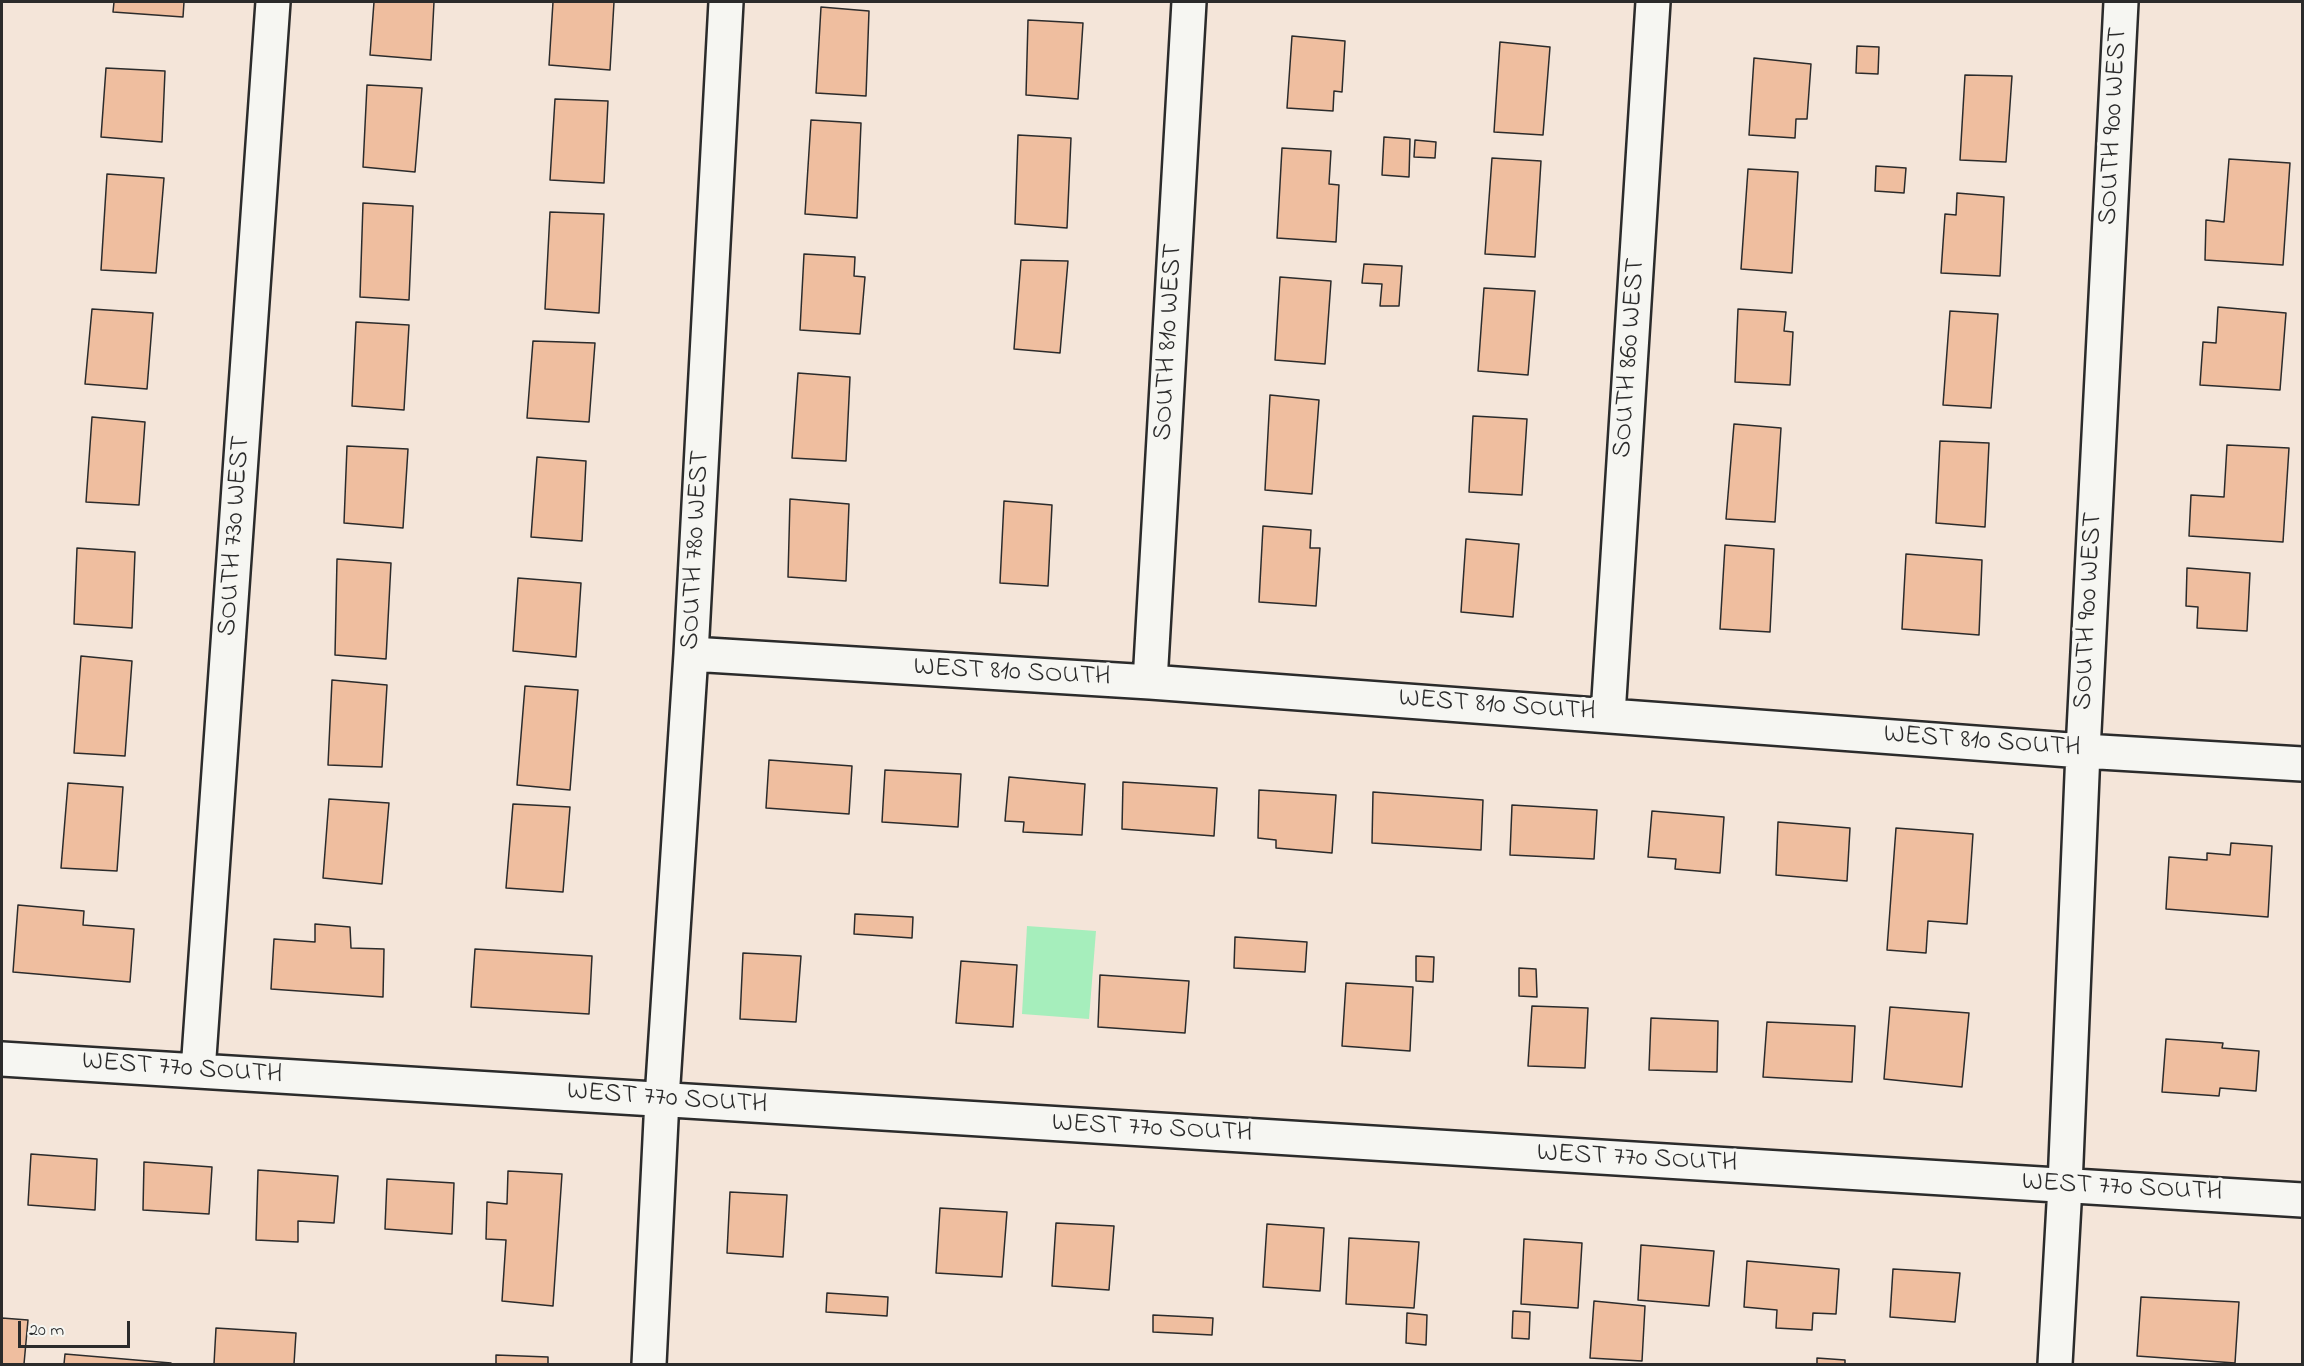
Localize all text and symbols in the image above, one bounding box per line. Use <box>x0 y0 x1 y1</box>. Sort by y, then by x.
street label: SOUTH 900 WEST <box>2094 26 2136 226</box>
street label: SOUTH 810 WEST <box>1149 243 1191 441</box>
street label: SOUTH 860 WEST <box>1608 257 1654 459</box>
street label: SOUTH 730 WEST <box>213 435 259 637</box>
street label: SOUTH 780 WEST <box>676 449 718 651</box>
street label: SOUTH 900 WEST <box>2069 511 2111 711</box>
street label: WEST 810 SOUTH <box>913 653 1111 695</box>
street label: WEST 810 SOUTH <box>1397 684 1597 730</box>
street label: WEST 810 SOUTH <box>1882 720 2082 766</box>
street label: WEST 770 SOUTH <box>81 1047 283 1093</box>
street label: WEST 770 SOUTH <box>566 1077 768 1123</box>
street label: WEST 770 SOUTH <box>1051 1109 1253 1151</box>
street label: WEST 770 SOUTH <box>1536 1139 1738 1181</box>
street label: WEST 770 SOUTH <box>2021 1168 2223 1210</box>
scale bar <box>21 1309 134 1347</box>
text: 20 m <box>29 1318 64 1344</box>

